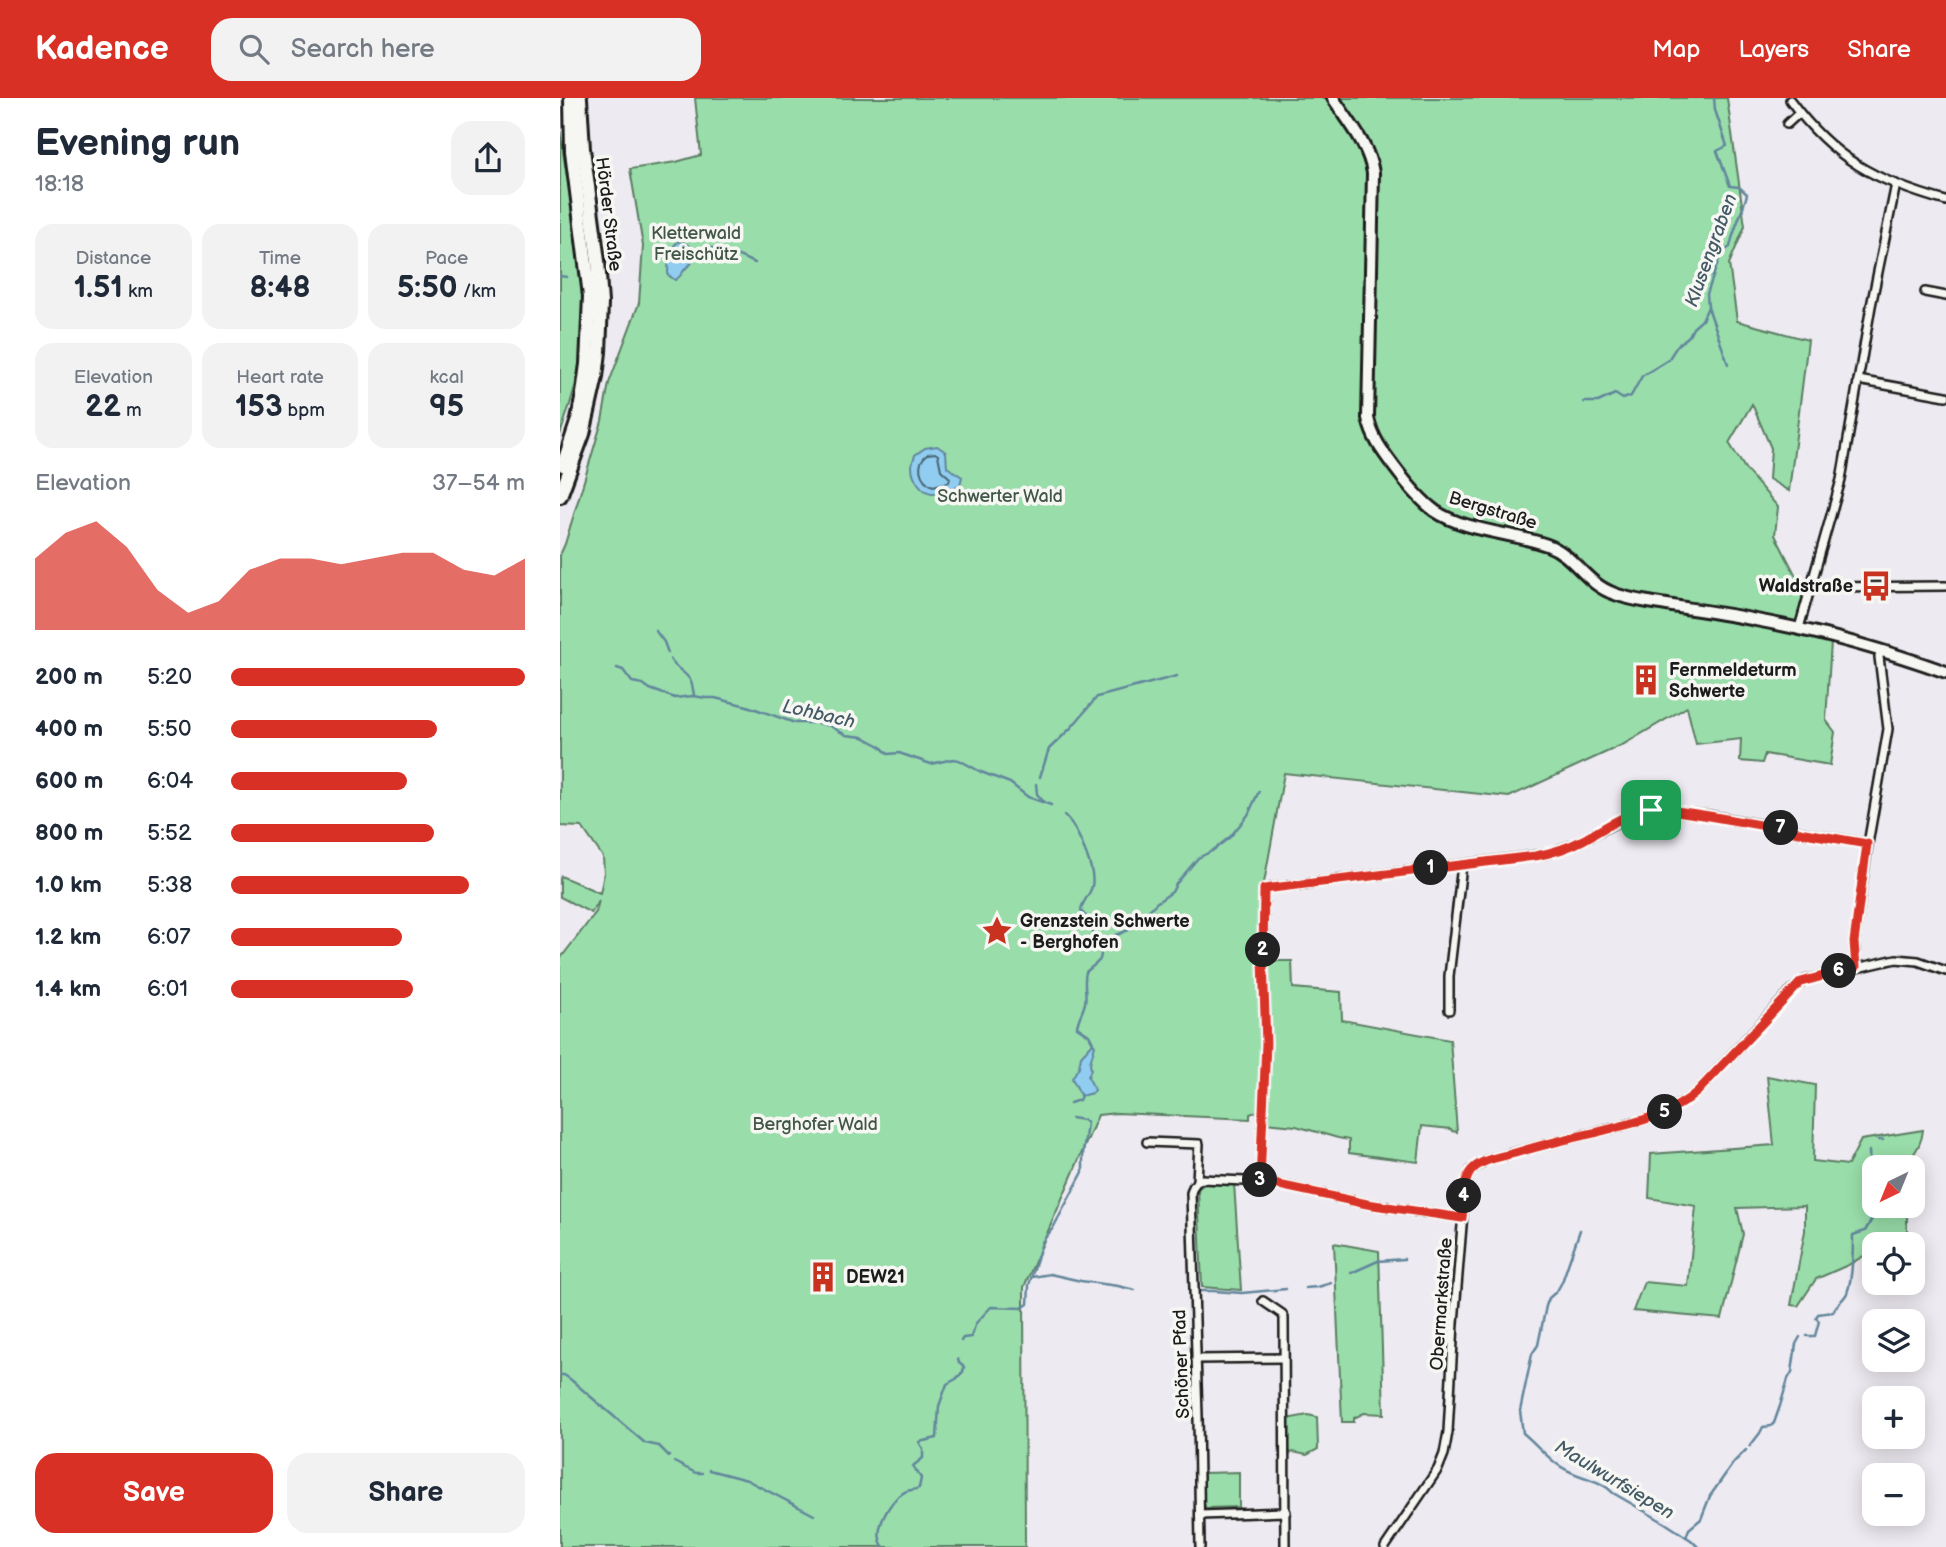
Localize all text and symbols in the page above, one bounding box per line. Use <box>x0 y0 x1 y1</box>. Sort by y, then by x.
search box <box>211 18 701 81</box>
text: Kadence <box>35 29 169 69</box>
icon: search <box>235 30 273 68</box>
text: Search here <box>291 34 435 65</box>
text: Map <box>1652 35 1700 64</box>
text: Layers <box>1738 35 1809 64</box>
text: Share <box>1847 35 1911 64</box>
text: Evening run <box>35 121 240 166</box>
button: share <box>451 121 525 195</box>
street label: Hörder Straße <box>591 156 626 273</box>
text: 18:18 <box>35 170 84 198</box>
water label: Klusengraben <box>1680 191 1743 310</box>
park label: Kletterwald Freischütz <box>651 223 741 265</box>
text: Distance <box>75 247 151 270</box>
text: Time <box>259 247 301 270</box>
text: Pace <box>425 247 468 270</box>
text: 1.51 <box>74 270 123 306</box>
text: 8:48 <box>250 270 310 306</box>
text: 5:50 <box>397 270 458 306</box>
text: km <box>123 280 153 303</box>
text: /km <box>458 280 496 303</box>
text: Elevation <box>74 366 153 389</box>
text: Heart rate <box>236 366 324 389</box>
text: kcal <box>430 366 464 389</box>
text: 22 <box>85 389 121 425</box>
text: 153 <box>235 389 282 425</box>
text: 95 <box>429 389 464 425</box>
text: m <box>121 399 142 422</box>
text: bpm <box>282 399 325 422</box>
text: Elevation <box>35 469 131 497</box>
text: 37–54 m <box>432 469 525 497</box>
park label: Schwerter Wald <box>937 486 1063 507</box>
street label: Bergstraße <box>1446 487 1540 534</box>
bus stop icon: Waldstraße <box>1859 569 1893 603</box>
place label: Waldstraße <box>1759 576 1853 597</box>
place label: Fernmeldeturm Schwerte <box>1669 660 1797 702</box>
text: 200 m <box>35 663 103 691</box>
text: 5:20 <box>147 663 192 691</box>
building icon: Fernmeldeturm Schwerte <box>1629 663 1663 697</box>
water label: Lohbach <box>780 695 857 734</box>
text: 400 m <box>35 715 103 743</box>
text: 5:50 <box>147 715 192 743</box>
text: 600 m <box>35 767 103 795</box>
text: 6:04 <box>147 767 193 795</box>
pin <box>1621 780 1681 840</box>
icon: arrive <box>1632 791 1670 829</box>
pin: 7 <box>1764 810 1798 846</box>
text: 7 <box>1775 816 1786 839</box>
text: 800 m <box>35 819 103 847</box>
text: 5:52 <box>147 819 192 847</box>
pin: 1 <box>1414 850 1448 886</box>
text: 1 <box>1427 856 1435 879</box>
text: 1.0 km <box>35 871 102 899</box>
text: 5:38 <box>147 871 192 899</box>
place label: Grenzstein Schwerte - Berghofen <box>1020 911 1190 953</box>
place icon: Grenzstein Schwerte - Berghofen <box>980 914 1014 948</box>
text: 1.2 km <box>35 923 101 951</box>
text: 6:07 <box>147 923 191 951</box>
pin: 2 <box>1246 932 1280 968</box>
text: 2 <box>1257 938 1268 961</box>
pin: 6 <box>1822 954 1856 988</box>
text: 6 <box>1833 959 1844 982</box>
text: 1.4 km <box>35 975 101 1003</box>
text: 6:01 <box>147 975 188 1003</box>
pin: 5 <box>1648 1094 1682 1130</box>
text: 5 <box>1659 1100 1670 1123</box>
park label: Berghofer Wald <box>752 1114 878 1135</box>
north arrow <box>1862 1155 1925 1218</box>
map controls <box>1862 1155 1925 1526</box>
pin: 3 <box>1242 1162 1278 1198</box>
text: 3 <box>1254 1168 1265 1191</box>
pin: 4 <box>1446 1178 1482 1214</box>
text: 4 <box>1458 1184 1469 1207</box>
button: locate <box>1862 1232 1925 1295</box>
street label: Obermarkstraße <box>1426 1237 1457 1371</box>
building icon: DEW21 <box>806 1260 840 1294</box>
place label: DEW21 <box>846 1267 905 1288</box>
street label: Schöner Pfad <box>1169 1309 1194 1419</box>
button: layers <box>1862 1309 1925 1372</box>
button: + <box>1862 1386 1925 1449</box>
water label: Maulwurfsiepen <box>1550 1436 1678 1525</box>
button: Save <box>35 1453 273 1533</box>
button: Share <box>287 1453 525 1533</box>
button: − <box>1862 1463 1925 1526</box>

